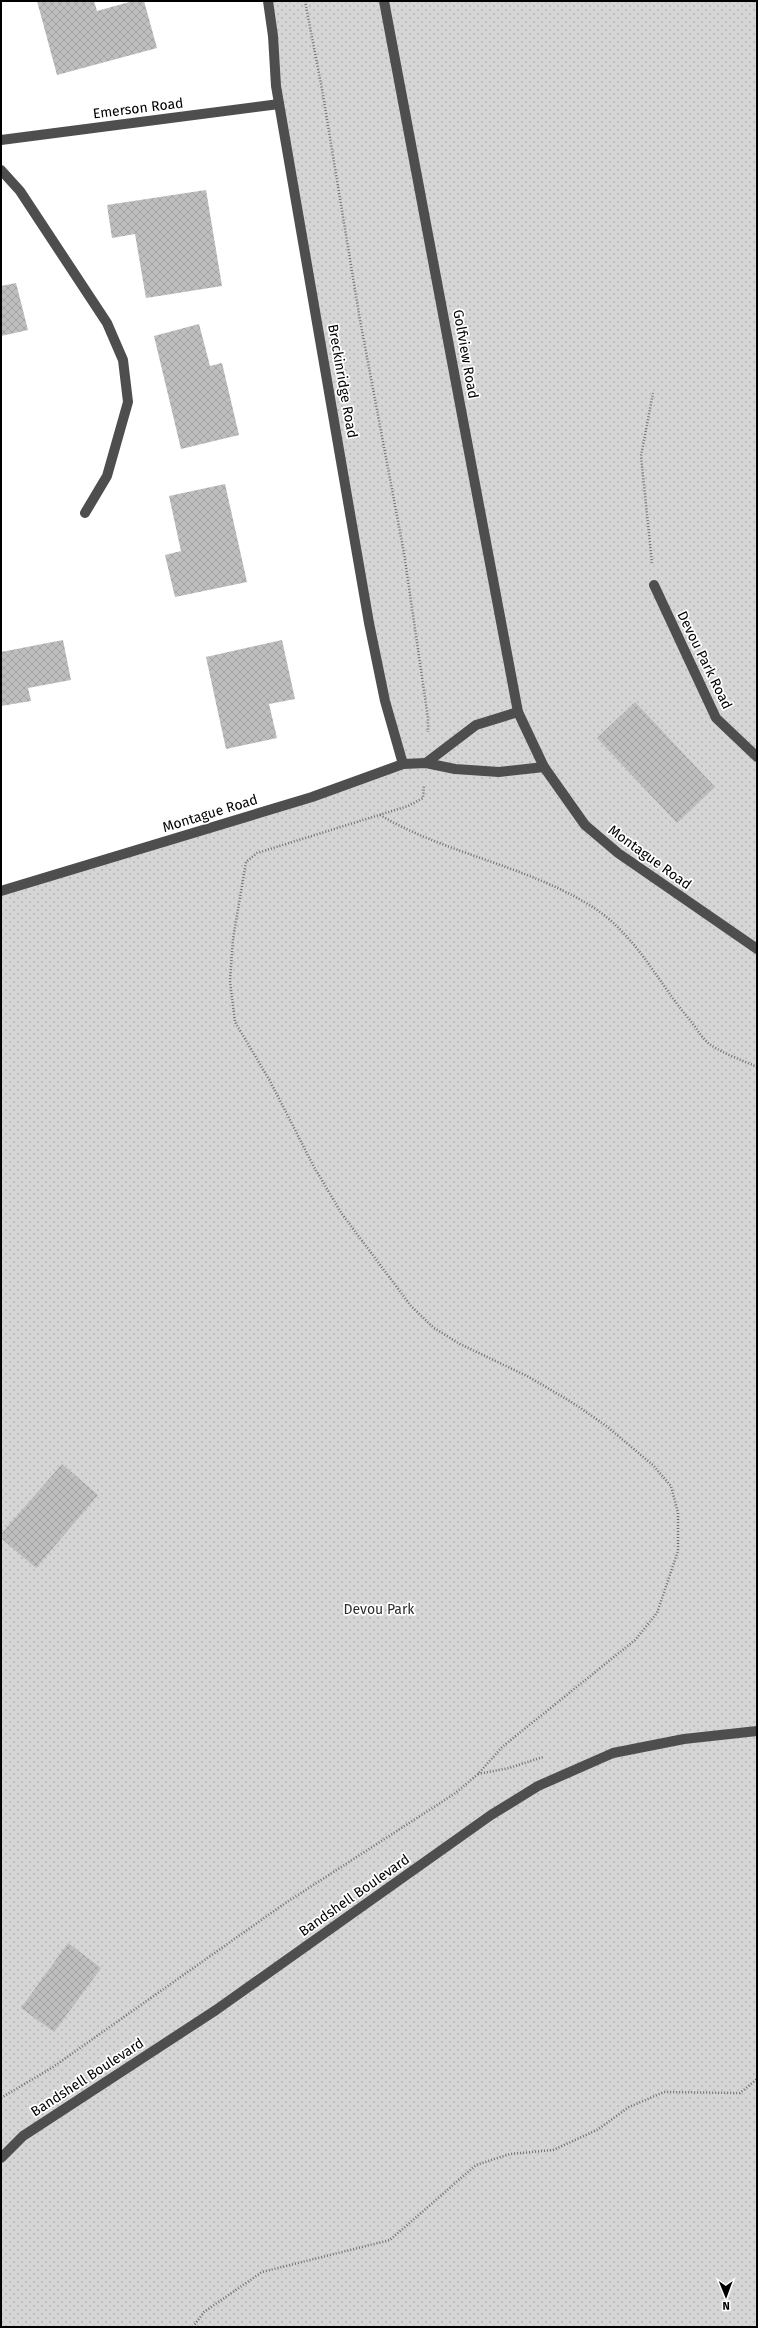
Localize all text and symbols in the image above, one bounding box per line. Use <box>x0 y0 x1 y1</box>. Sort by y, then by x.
street label: Emerson Road <box>92 95 184 122</box>
street label: Golfview Road <box>449 308 482 400</box>
street label: Breckinridge Road <box>324 323 361 439</box>
street label: Devou Park Road <box>673 608 736 712</box>
street label: Montague Road <box>161 791 260 836</box>
street label: Montague Road <box>605 822 695 893</box>
park label: Devou Park <box>343 1601 415 1618</box>
street label: Bandshell Boulevard <box>296 1851 413 1940</box>
street label: Bandshell Boulevard <box>28 2035 147 2120</box>
north arrow <box>706 2276 746 2316</box>
text: N <box>722 2299 730 2312</box>

